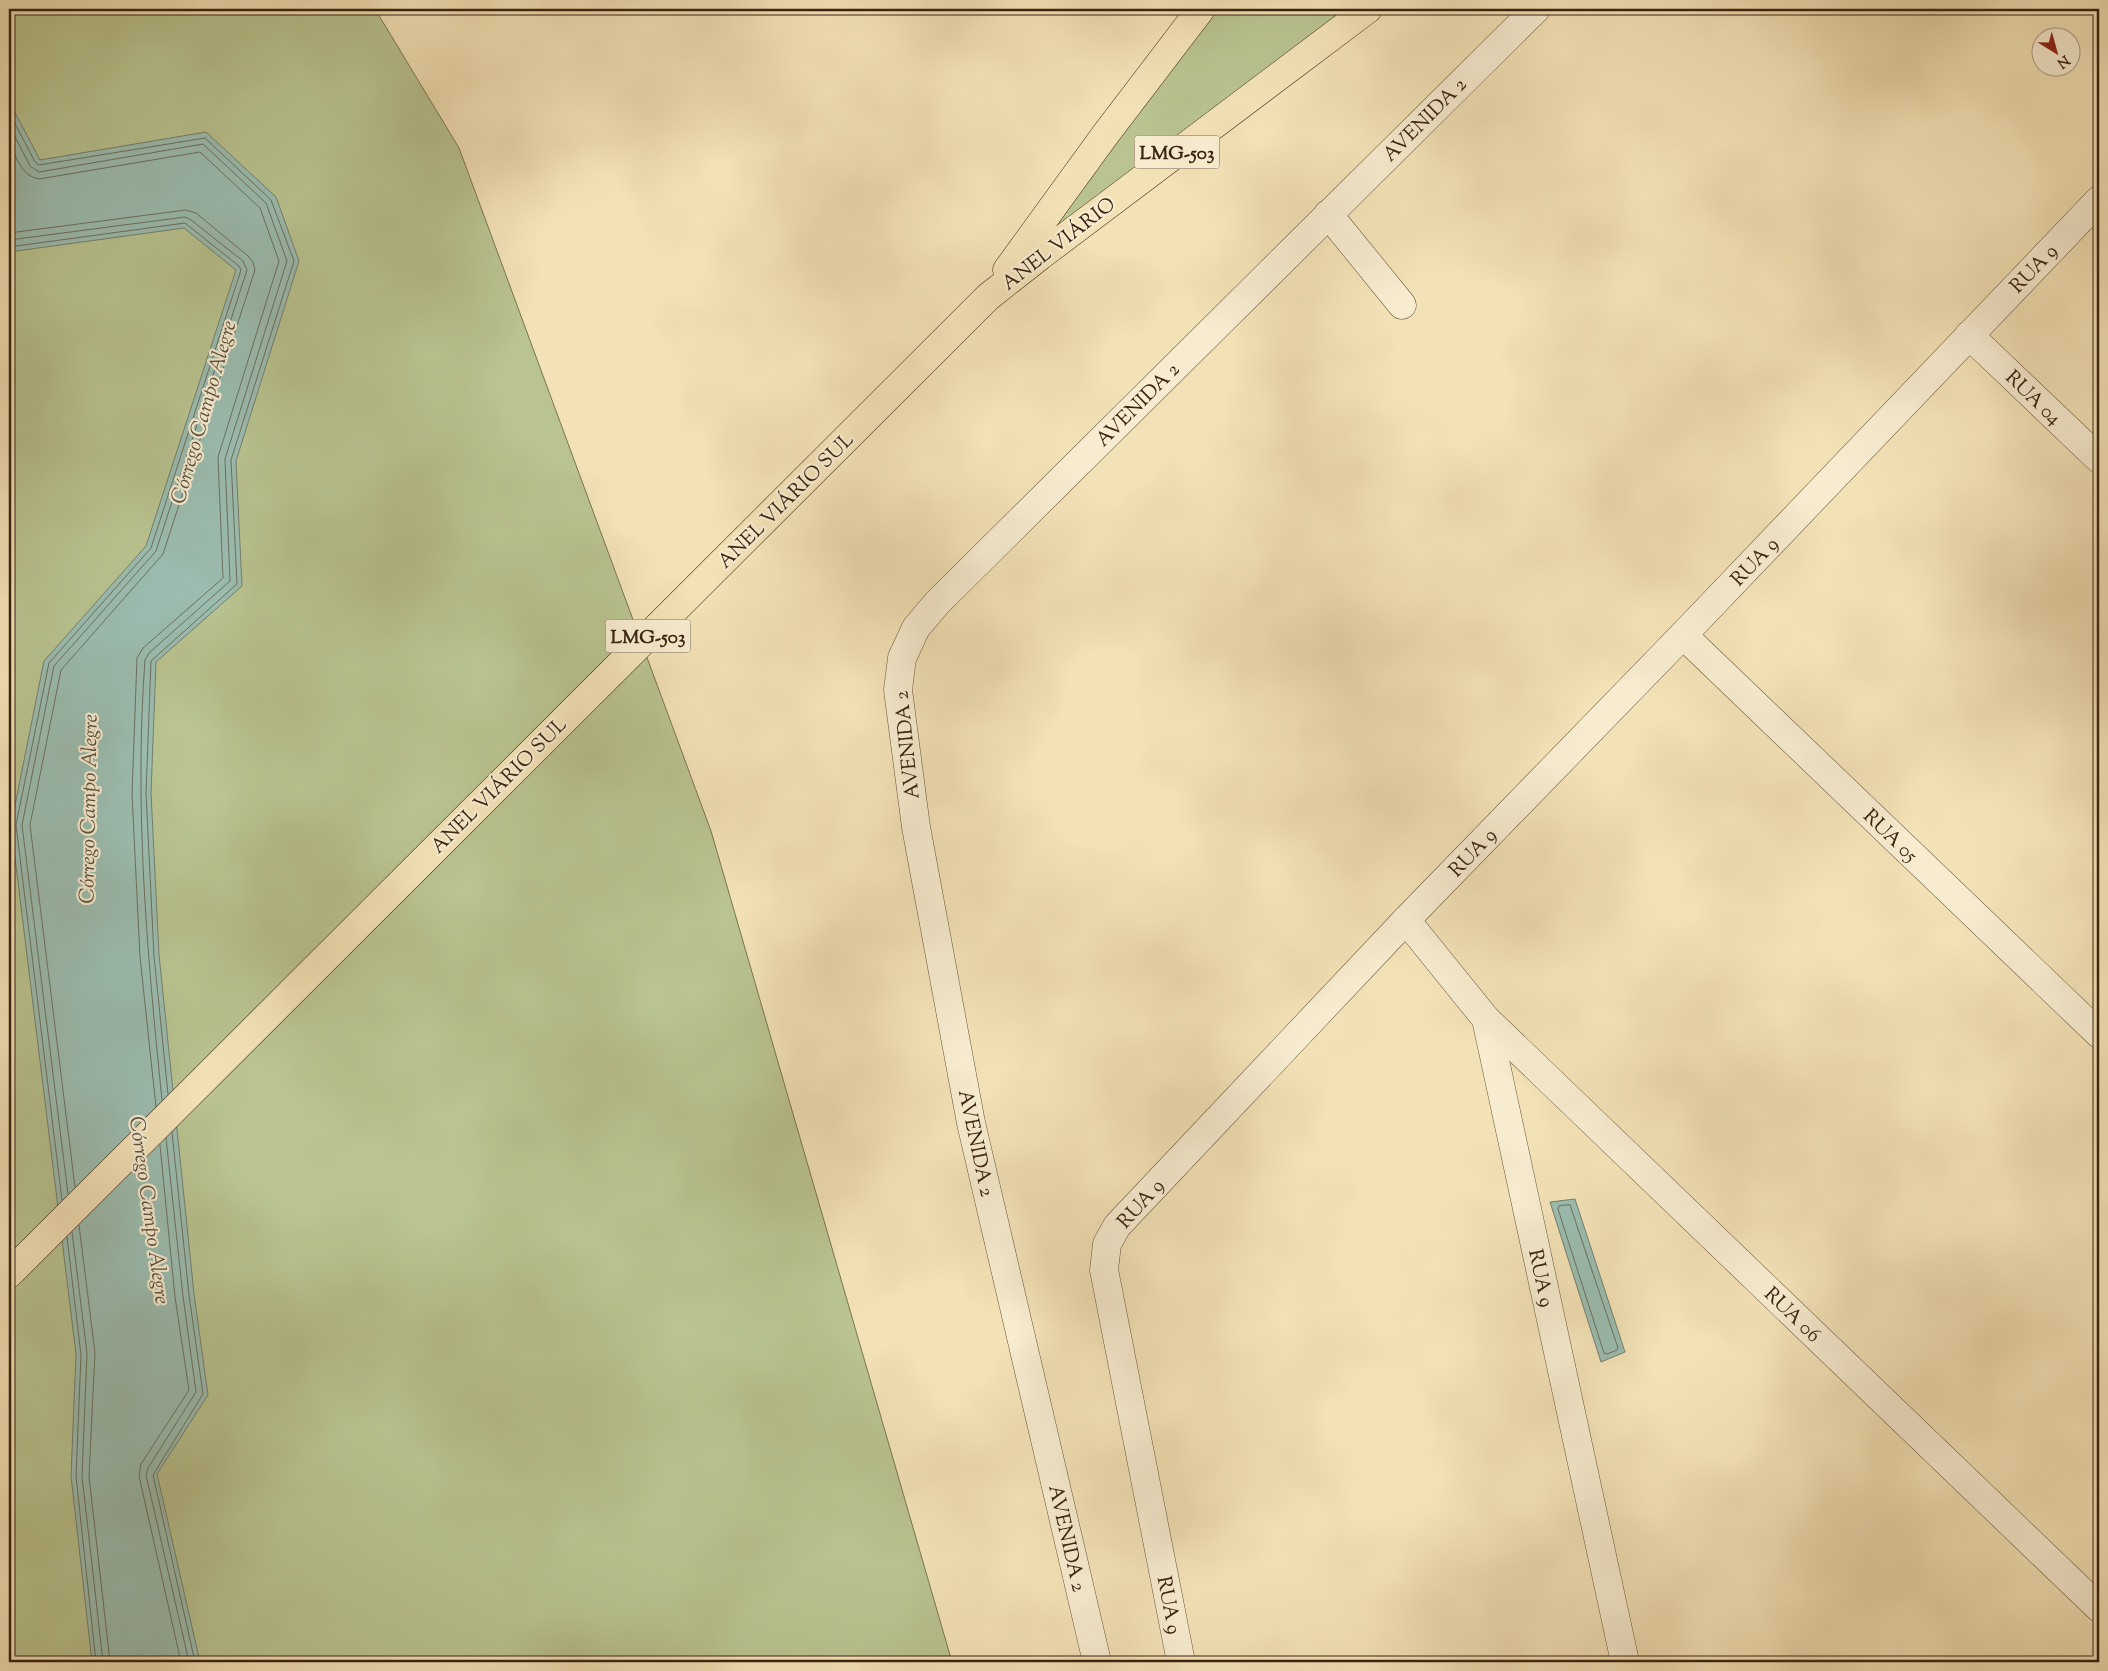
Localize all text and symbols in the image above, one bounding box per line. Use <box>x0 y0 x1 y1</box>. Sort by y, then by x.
north arrow <box>2030 28 2080 78</box>
text: N <box>2052 49 2073 72</box>
street label: AVENIDA 2 <box>1377 72 1475 170</box>
road number: LMG-503 <box>1134 136 1220 168</box>
street label: ANEL VIÁRIO <box>996 190 1123 299</box>
street label: RUA 9 <box>2004 239 2066 301</box>
water label: Córrego Campo Alegre <box>164 317 245 508</box>
street label: AVENIDA 2 <box>1090 357 1188 455</box>
street label: RUA 04 <box>1998 365 2067 433</box>
street label: ANEL VIÁRIO SUL <box>711 426 861 576</box>
street label: RUA 9 <box>1725 532 1787 594</box>
road number: LMG-503 <box>606 620 690 652</box>
street label: AVENIDA 2 <box>888 689 929 800</box>
street label: ANEL VIÁRIO SUL <box>424 711 574 861</box>
water label: Córrego Campo Alegre <box>73 714 107 904</box>
street label: RUA 05 <box>1855 803 1923 870</box>
street label: RUA 9 <box>1443 823 1505 885</box>
street label: AVENIDA 2 <box>949 1087 1000 1200</box>
water label: Córrego Campo Alegre <box>120 1114 176 1306</box>
street label: RUA 9 <box>1111 1173 1172 1236</box>
street label: RUA 9 <box>1519 1247 1560 1310</box>
street label: RUA 06 <box>1756 1281 1826 1350</box>
street label: AVENIDA 2 <box>1039 1482 1092 1595</box>
street label: RUA 9 <box>1148 1574 1187 1637</box>

